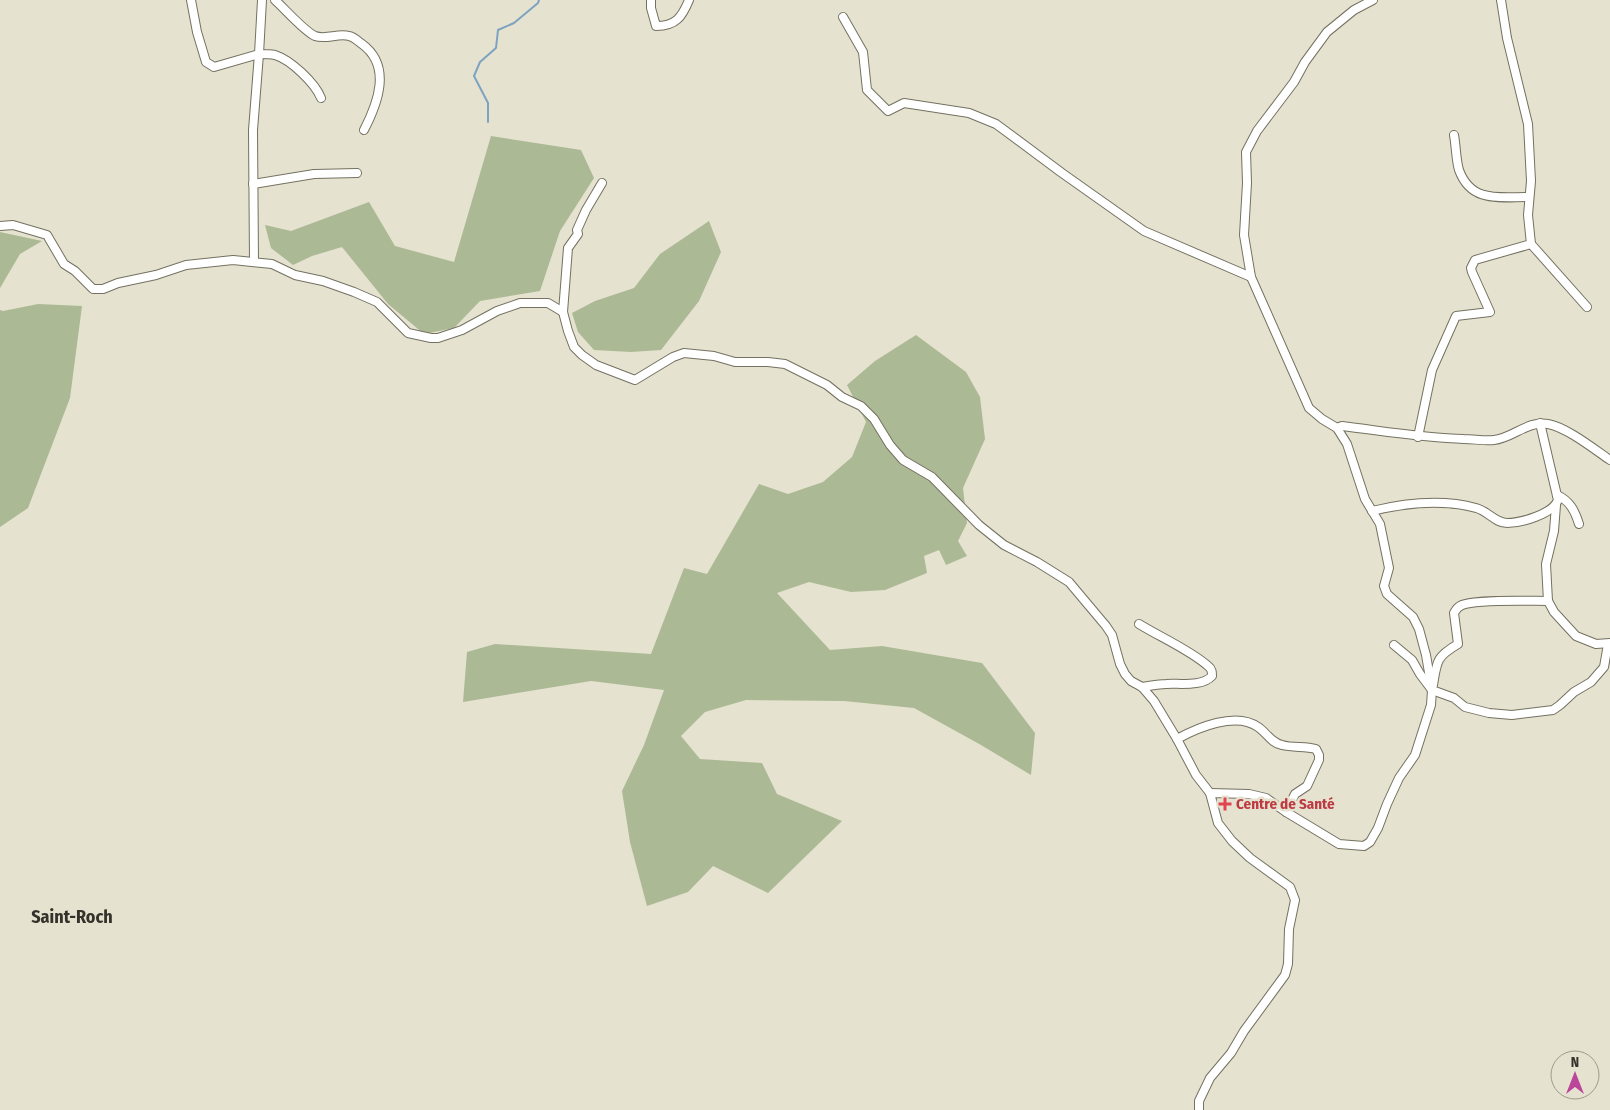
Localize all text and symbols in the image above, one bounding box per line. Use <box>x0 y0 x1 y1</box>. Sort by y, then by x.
place label: Centre de Santé <box>1236 795 1335 813</box>
marker: Centre de Santé <box>1218 797 1232 811</box>
district label: Saint-Roch <box>31 906 113 928</box>
north arrow <box>1550 1050 1600 1100</box>
text: N <box>1571 1054 1579 1071</box>

